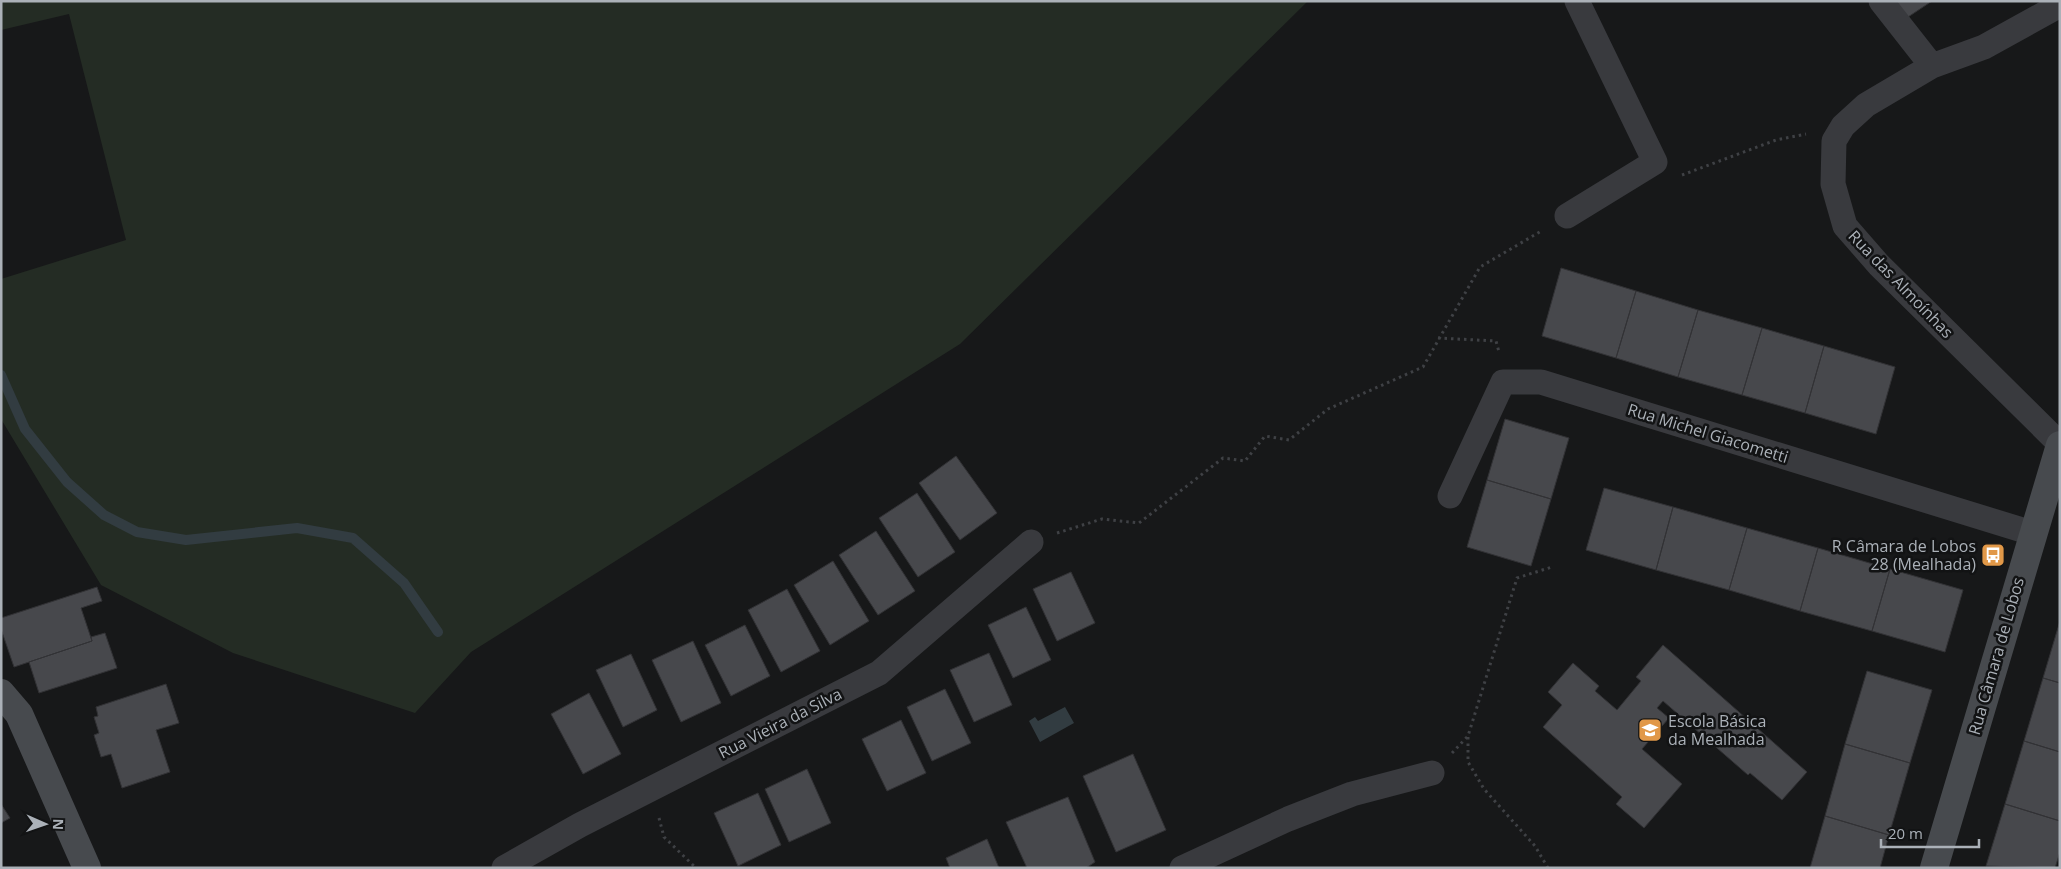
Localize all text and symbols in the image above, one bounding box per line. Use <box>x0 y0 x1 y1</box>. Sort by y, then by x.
street label: Rua das Almoínhas <box>1844 225 1958 343</box>
street label: Rua Michel Giacometti <box>1625 398 1791 468</box>
place label: R Câmara de Lobos 28 (Mealhada) <box>1832 535 1976 575</box>
bus stop icon: R Câmara de Lobos 28 (Mealhada) <box>1980 542 2006 568</box>
street label: Rua Câmara de Lobos <box>1963 575 2029 737</box>
street label: Rua Vieira da Silva <box>715 682 845 764</box>
place label: Escola Básica da Mealhada <box>1668 710 1766 750</box>
school or university icon: Escola Básica da Mealhada <box>1637 717 1663 743</box>
north arrow <box>20 799 70 849</box>
scale bar <box>1881 816 1978 848</box>
text: N <box>49 818 68 830</box>
text: 20 m <box>1888 823 1923 843</box>

